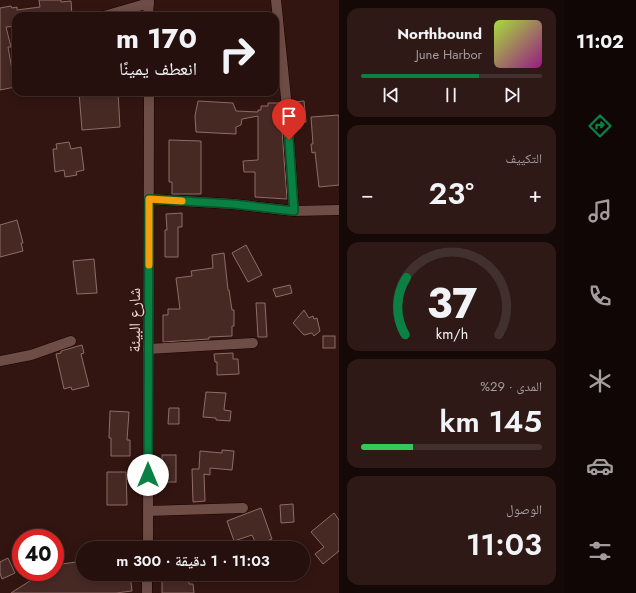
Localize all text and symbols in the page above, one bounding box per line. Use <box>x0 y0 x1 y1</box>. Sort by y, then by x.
text: 170 m <box>116 18 197 59</box>
text: Northbound <box>397 23 482 45</box>
icon: right <box>211 28 263 80</box>
text: 11:02 <box>576 29 624 55</box>
text: June Harbor <box>416 45 482 64</box>
text: انعطف يمينًا <box>119 56 197 82</box>
icon: previous <box>380 84 402 106</box>
icon: pause <box>440 84 462 106</box>
icon: next <box>501 84 523 106</box>
pin <box>272 99 306 140</box>
icon: arrive <box>278 105 300 127</box>
icon: directions <box>586 112 614 140</box>
text: التكييف <box>506 149 542 168</box>
text: 23° <box>428 172 474 215</box>
text: − <box>361 178 374 210</box>
text: + <box>528 178 542 210</box>
icon: music <box>586 197 614 225</box>
text: 37 <box>426 272 477 333</box>
icon: phone <box>586 282 614 310</box>
street label: شارع البيئة <box>123 288 146 352</box>
text: km/h <box>435 323 468 343</box>
icon: climate <box>586 367 614 395</box>
text: المدى · 29% <box>480 377 542 396</box>
text: 145 km <box>440 400 542 443</box>
icon: car <box>586 452 614 480</box>
position arrow <box>127 454 169 496</box>
text: الوصول <box>506 500 542 519</box>
text: 11:03 <box>466 523 542 566</box>
speed limit sign: 40 <box>12 529 64 581</box>
icon: filters <box>586 537 614 565</box>
text: 11:03 · 1 دقيقة · 300 m <box>116 550 270 572</box>

